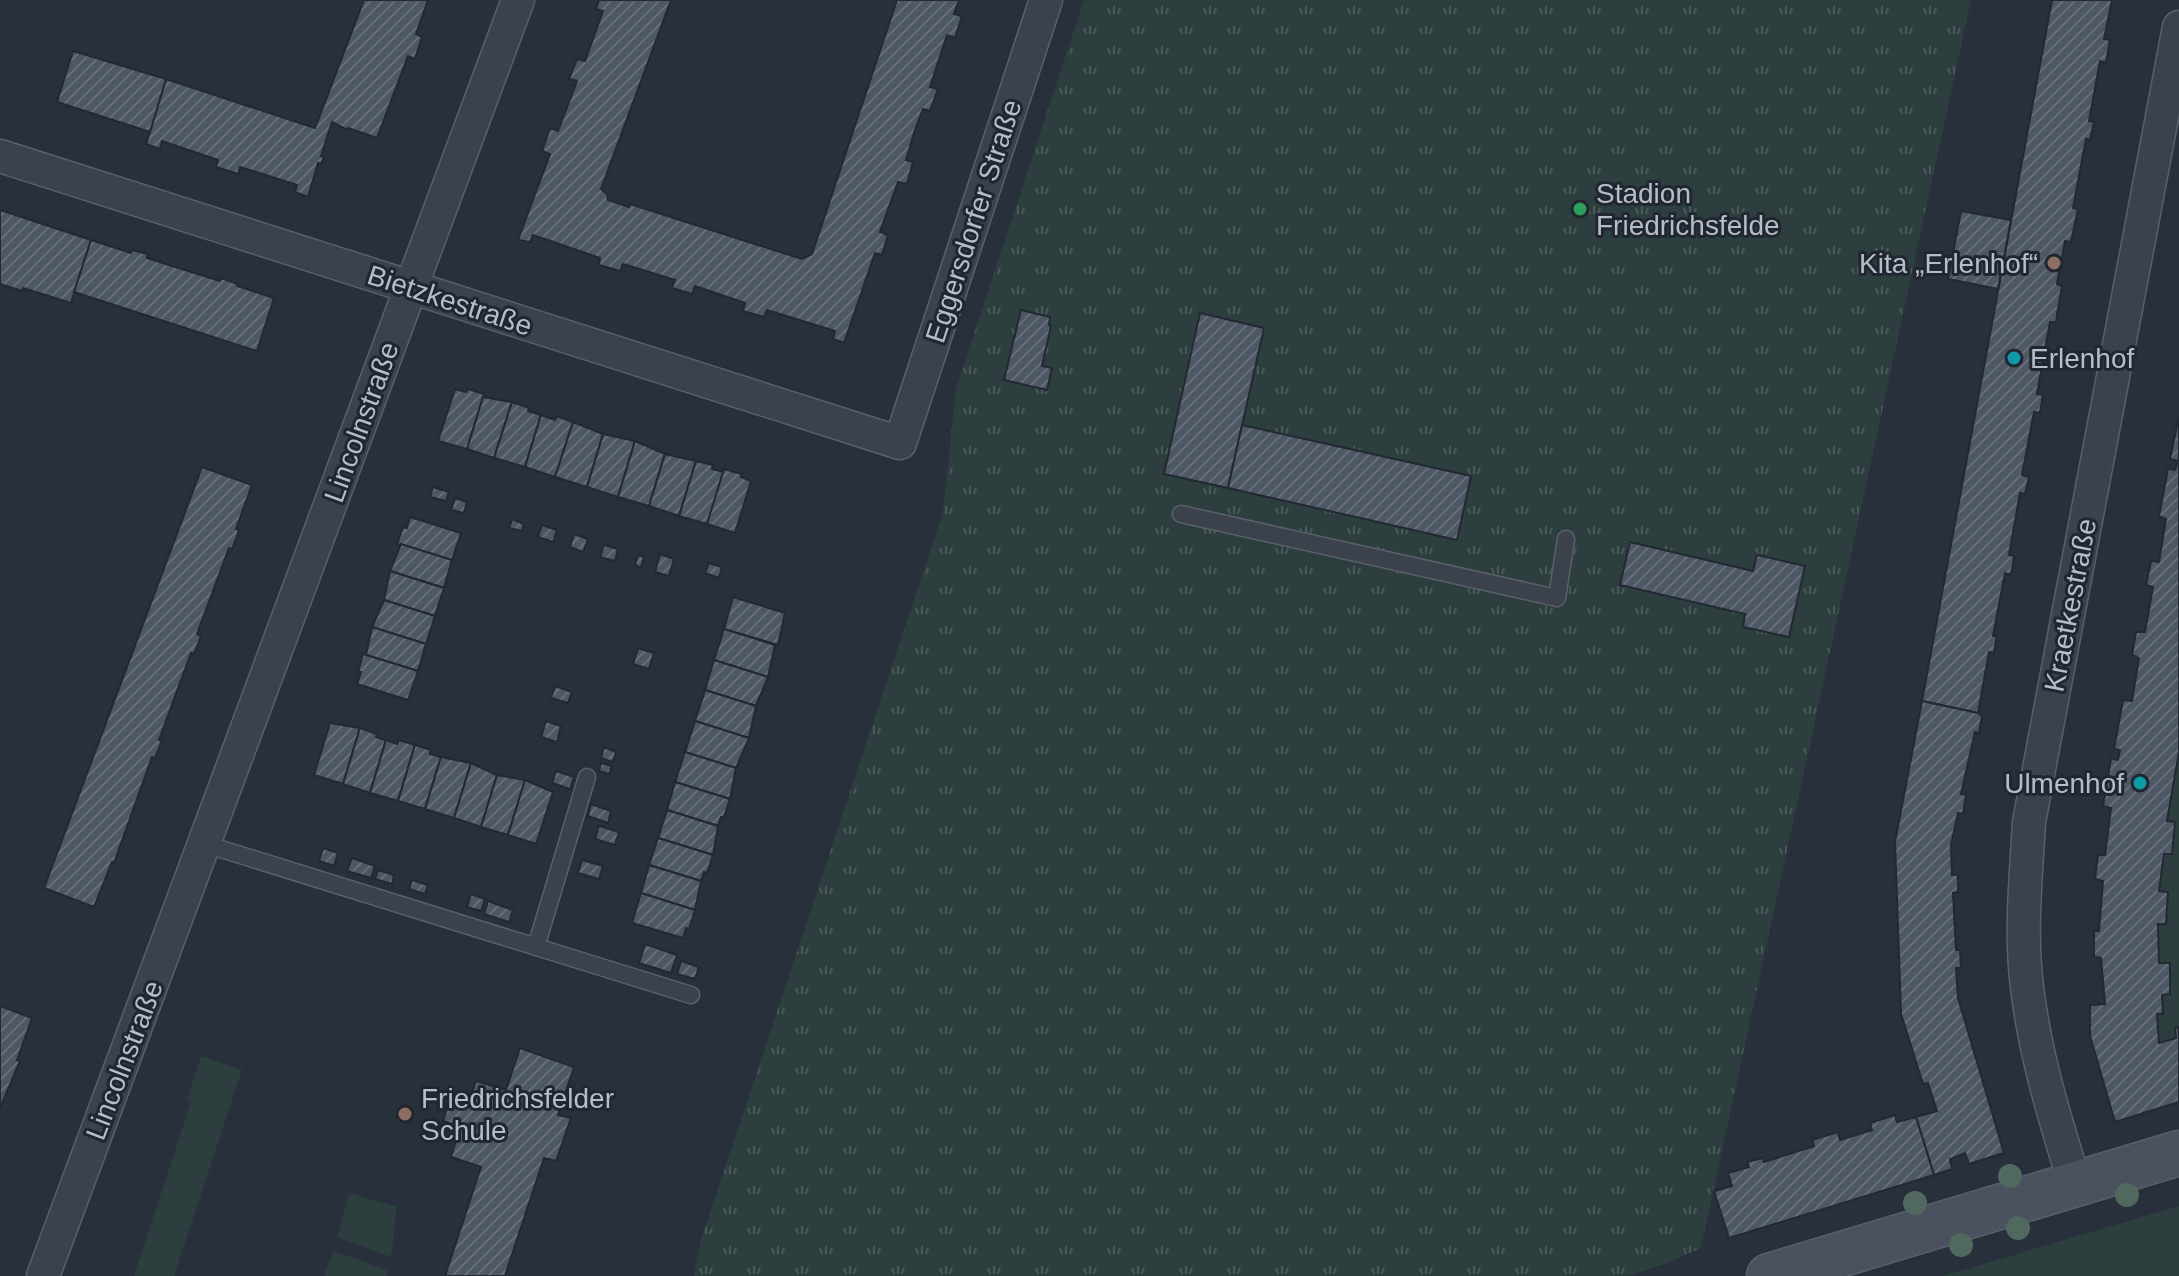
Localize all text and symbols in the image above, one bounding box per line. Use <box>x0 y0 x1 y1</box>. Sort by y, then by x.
street label: Eggersdorfer Straße <box>920 96 1027 347</box>
place label: Stadion Friedrichsfelde <box>1596 178 1780 241</box>
marker: Stadion Friedrichsfelde <box>1571 200 1589 218</box>
place label: Kita „Erlenhof“ <box>1859 248 2038 279</box>
marker: Kita „Erlenhof“ <box>2045 254 2063 272</box>
street label: Bietzkestraße <box>364 259 536 342</box>
street label: Lincolnstraße <box>318 338 405 506</box>
place label: Erlenhof <box>2030 343 2135 374</box>
marker: Erlenhof <box>2005 349 2023 367</box>
street label: Kraetkestraße <box>2038 516 2102 694</box>
place label: Ulmenhof <box>2004 768 2124 799</box>
marker: Ulmenhof <box>2131 774 2149 792</box>
street label: Lincolnstraße <box>80 976 169 1144</box>
place label: Friedrichsfelder Schule <box>421 1083 614 1146</box>
marker: Friedrichsfelder Schule <box>396 1105 414 1123</box>

